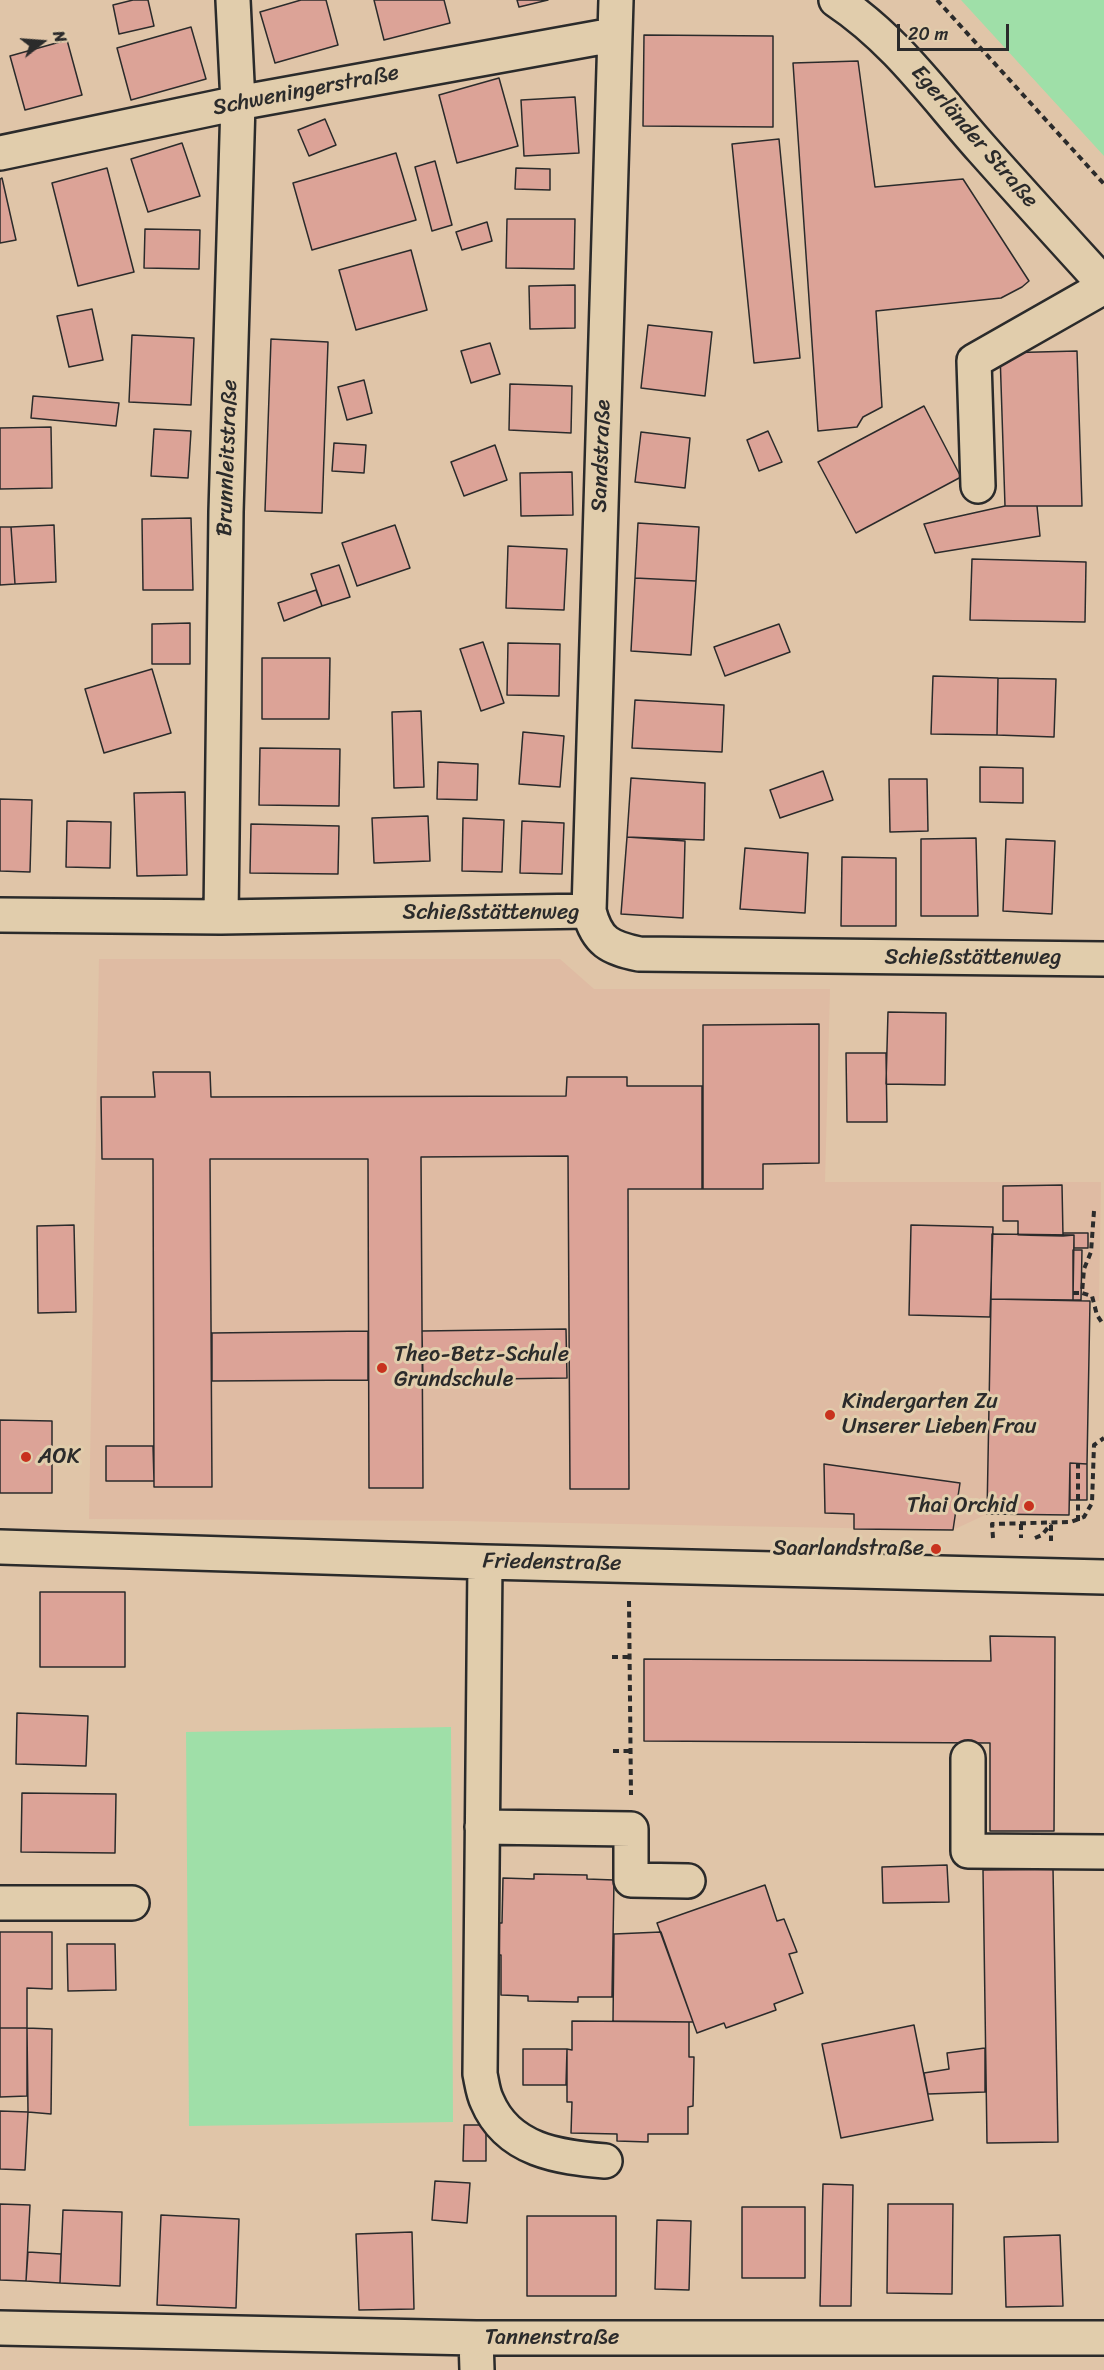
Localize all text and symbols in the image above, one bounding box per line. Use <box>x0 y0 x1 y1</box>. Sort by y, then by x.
north arrow <box>12 12 72 72</box>
scale bar <box>900 12 1012 50</box>
text: 20 m <box>908 18 948 50</box>
text: N <box>44 27 75 46</box>
street label: Schweningerstraße <box>211 60 401 122</box>
street label: Egerländer Straße <box>905 60 1043 214</box>
street label: Brunnleitstraße <box>212 379 244 537</box>
street label: Sandstraße <box>587 399 617 513</box>
street label: Schießstättenweg <box>403 900 579 926</box>
street label: Schießstättenweg <box>885 945 1061 971</box>
place label: Theo-Betz-Schule Grundschule <box>394 1342 569 1394</box>
marker: Theo-Betz-Schule Grundschule <box>375 1361 389 1375</box>
place label: Kindergarten Zu Unserer Lieben Frau <box>842 1389 1037 1440</box>
marker: Kindergarten Zu Unserer Lieben Frau <box>823 1408 837 1422</box>
place label: AOK <box>38 1444 80 1470</box>
marker: AOK <box>19 1450 33 1464</box>
place label: Thai Orchid <box>907 1493 1017 1519</box>
marker: Thai Orchid <box>1022 1499 1036 1513</box>
place label: Saarlandstraße <box>773 1536 924 1562</box>
marker: Saarlandstraße <box>929 1542 943 1556</box>
street label: Friedenstraße <box>482 1549 622 1577</box>
street label: Tannenstraße <box>485 2325 619 2351</box>

